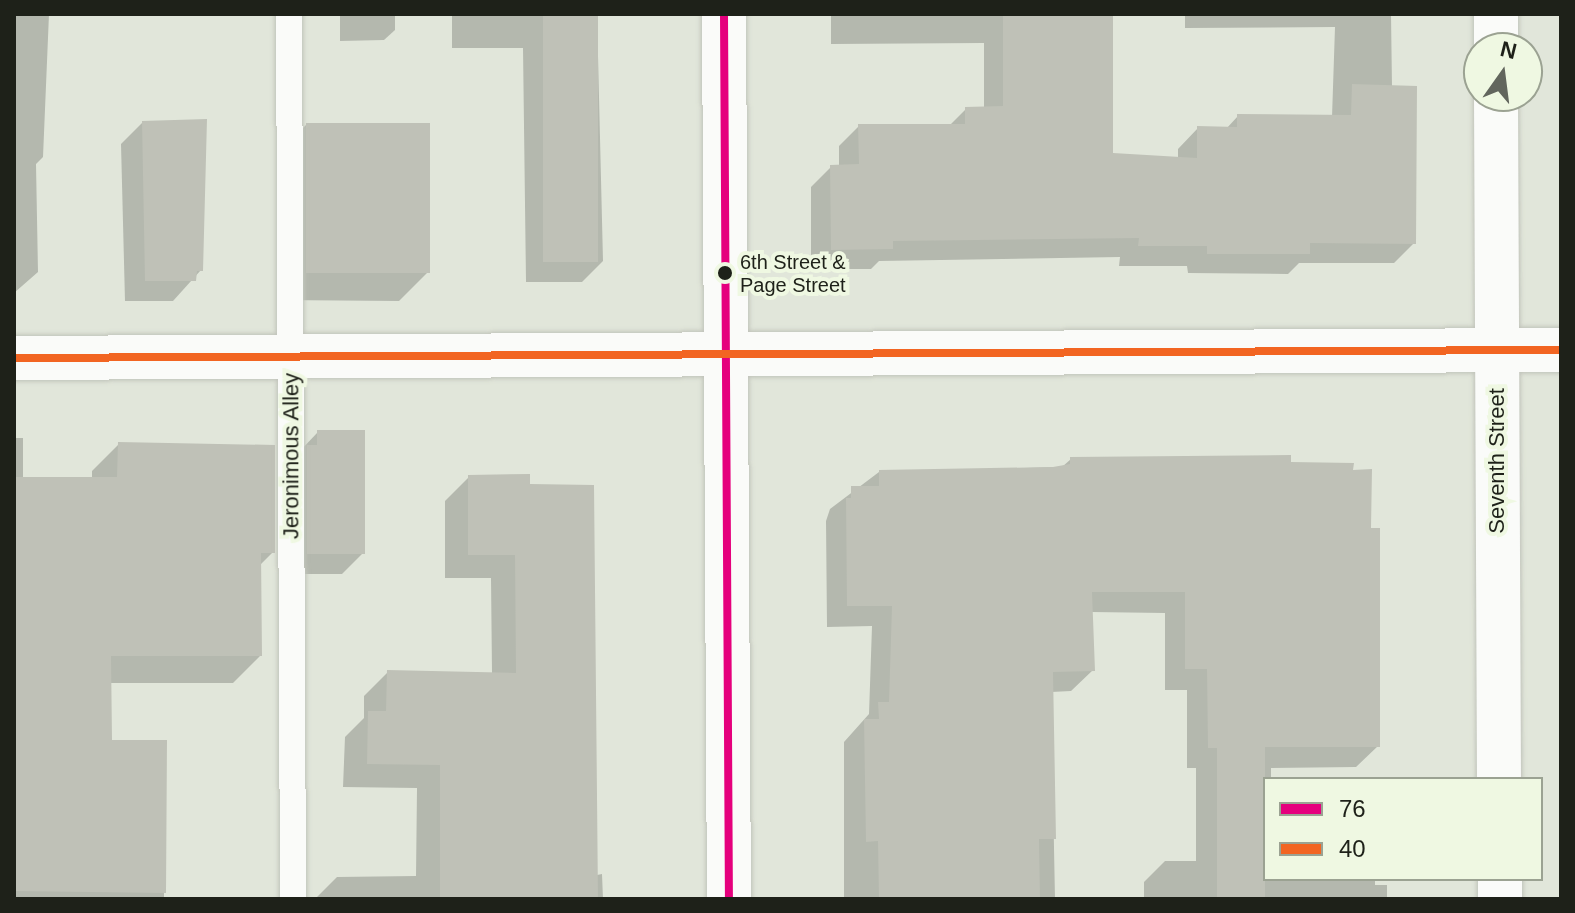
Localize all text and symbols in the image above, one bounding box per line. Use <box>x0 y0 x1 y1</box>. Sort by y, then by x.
north arrow <box>1463 32 1543 112</box>
text: N <box>1498 36 1519 64</box>
place label: 6th Street & Page Street <box>740 250 846 297</box>
marker: 6th Street & Page Street <box>717 265 733 281</box>
street label: Jeronimous Alley <box>278 372 304 540</box>
street label: Seventh Street <box>1484 388 1510 534</box>
legend <box>1263 777 1543 881</box>
text: 76 <box>1339 795 1366 822</box>
text: 40 <box>1339 835 1366 862</box>

